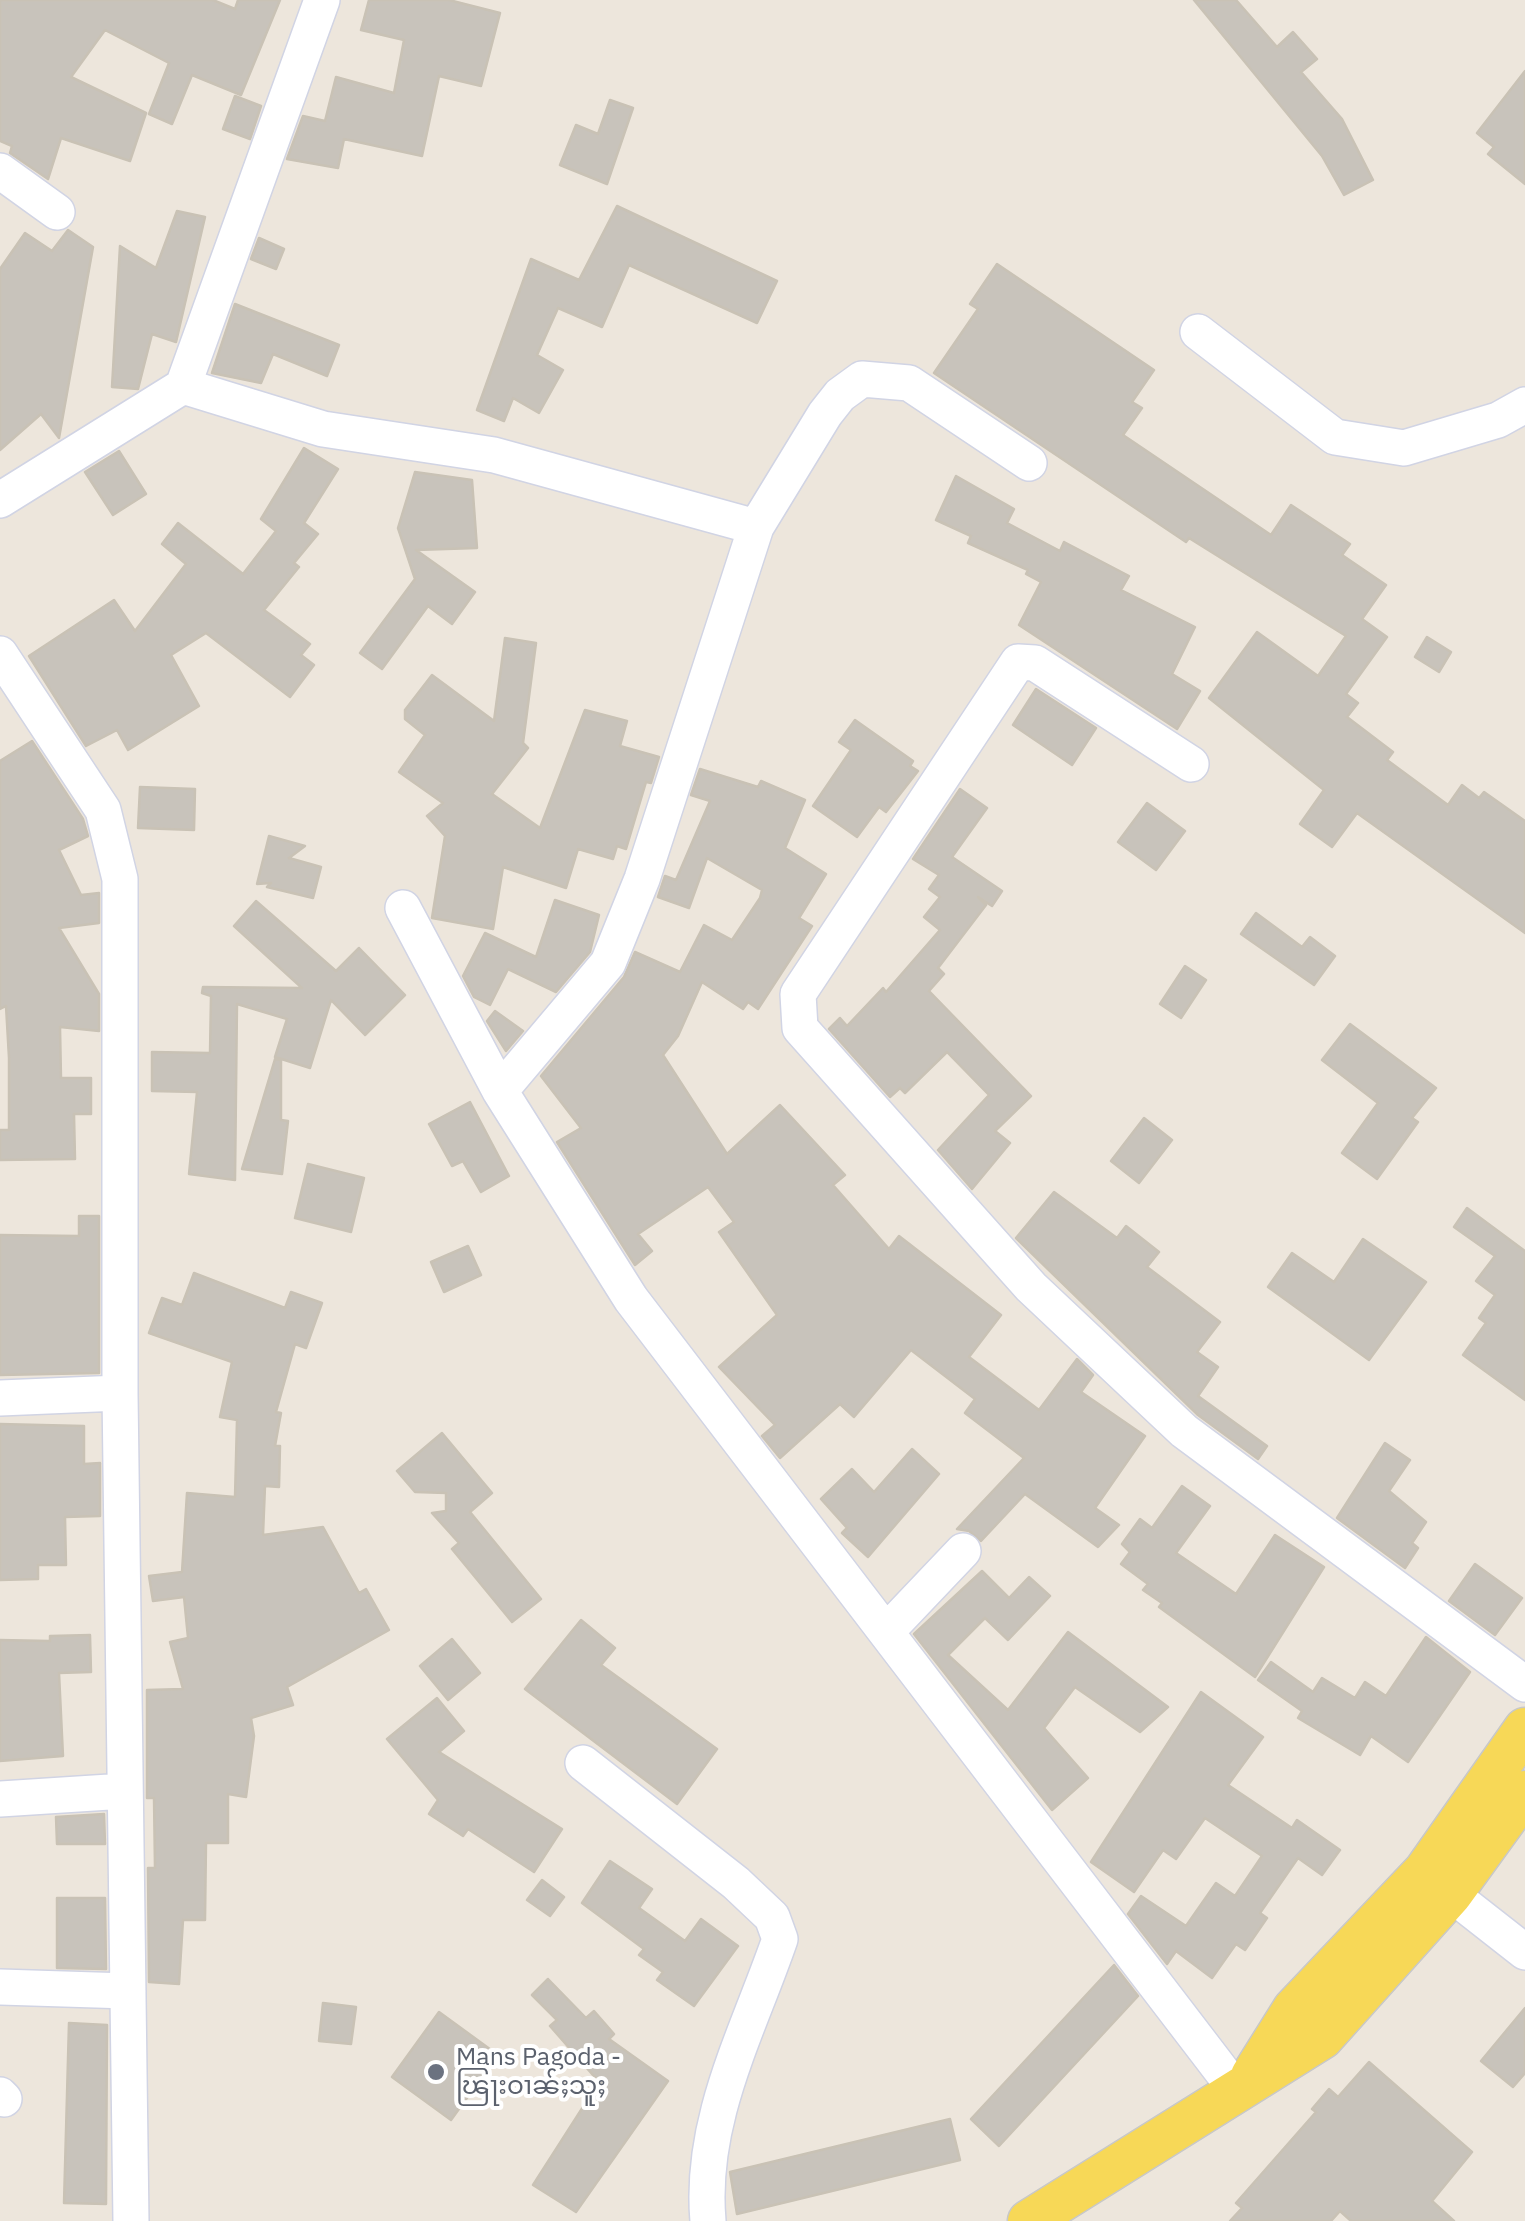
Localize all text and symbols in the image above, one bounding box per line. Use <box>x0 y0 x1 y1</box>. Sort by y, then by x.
place label: Mans Pagoda - ၽြႃးဝၢၼ်ႈသူႈ <box>456 2043 621 2102</box>
marker: Mans Pagoda - ၽြႃးဝၢၼ်ႈသူႈ <box>425 2061 447 2083</box>

